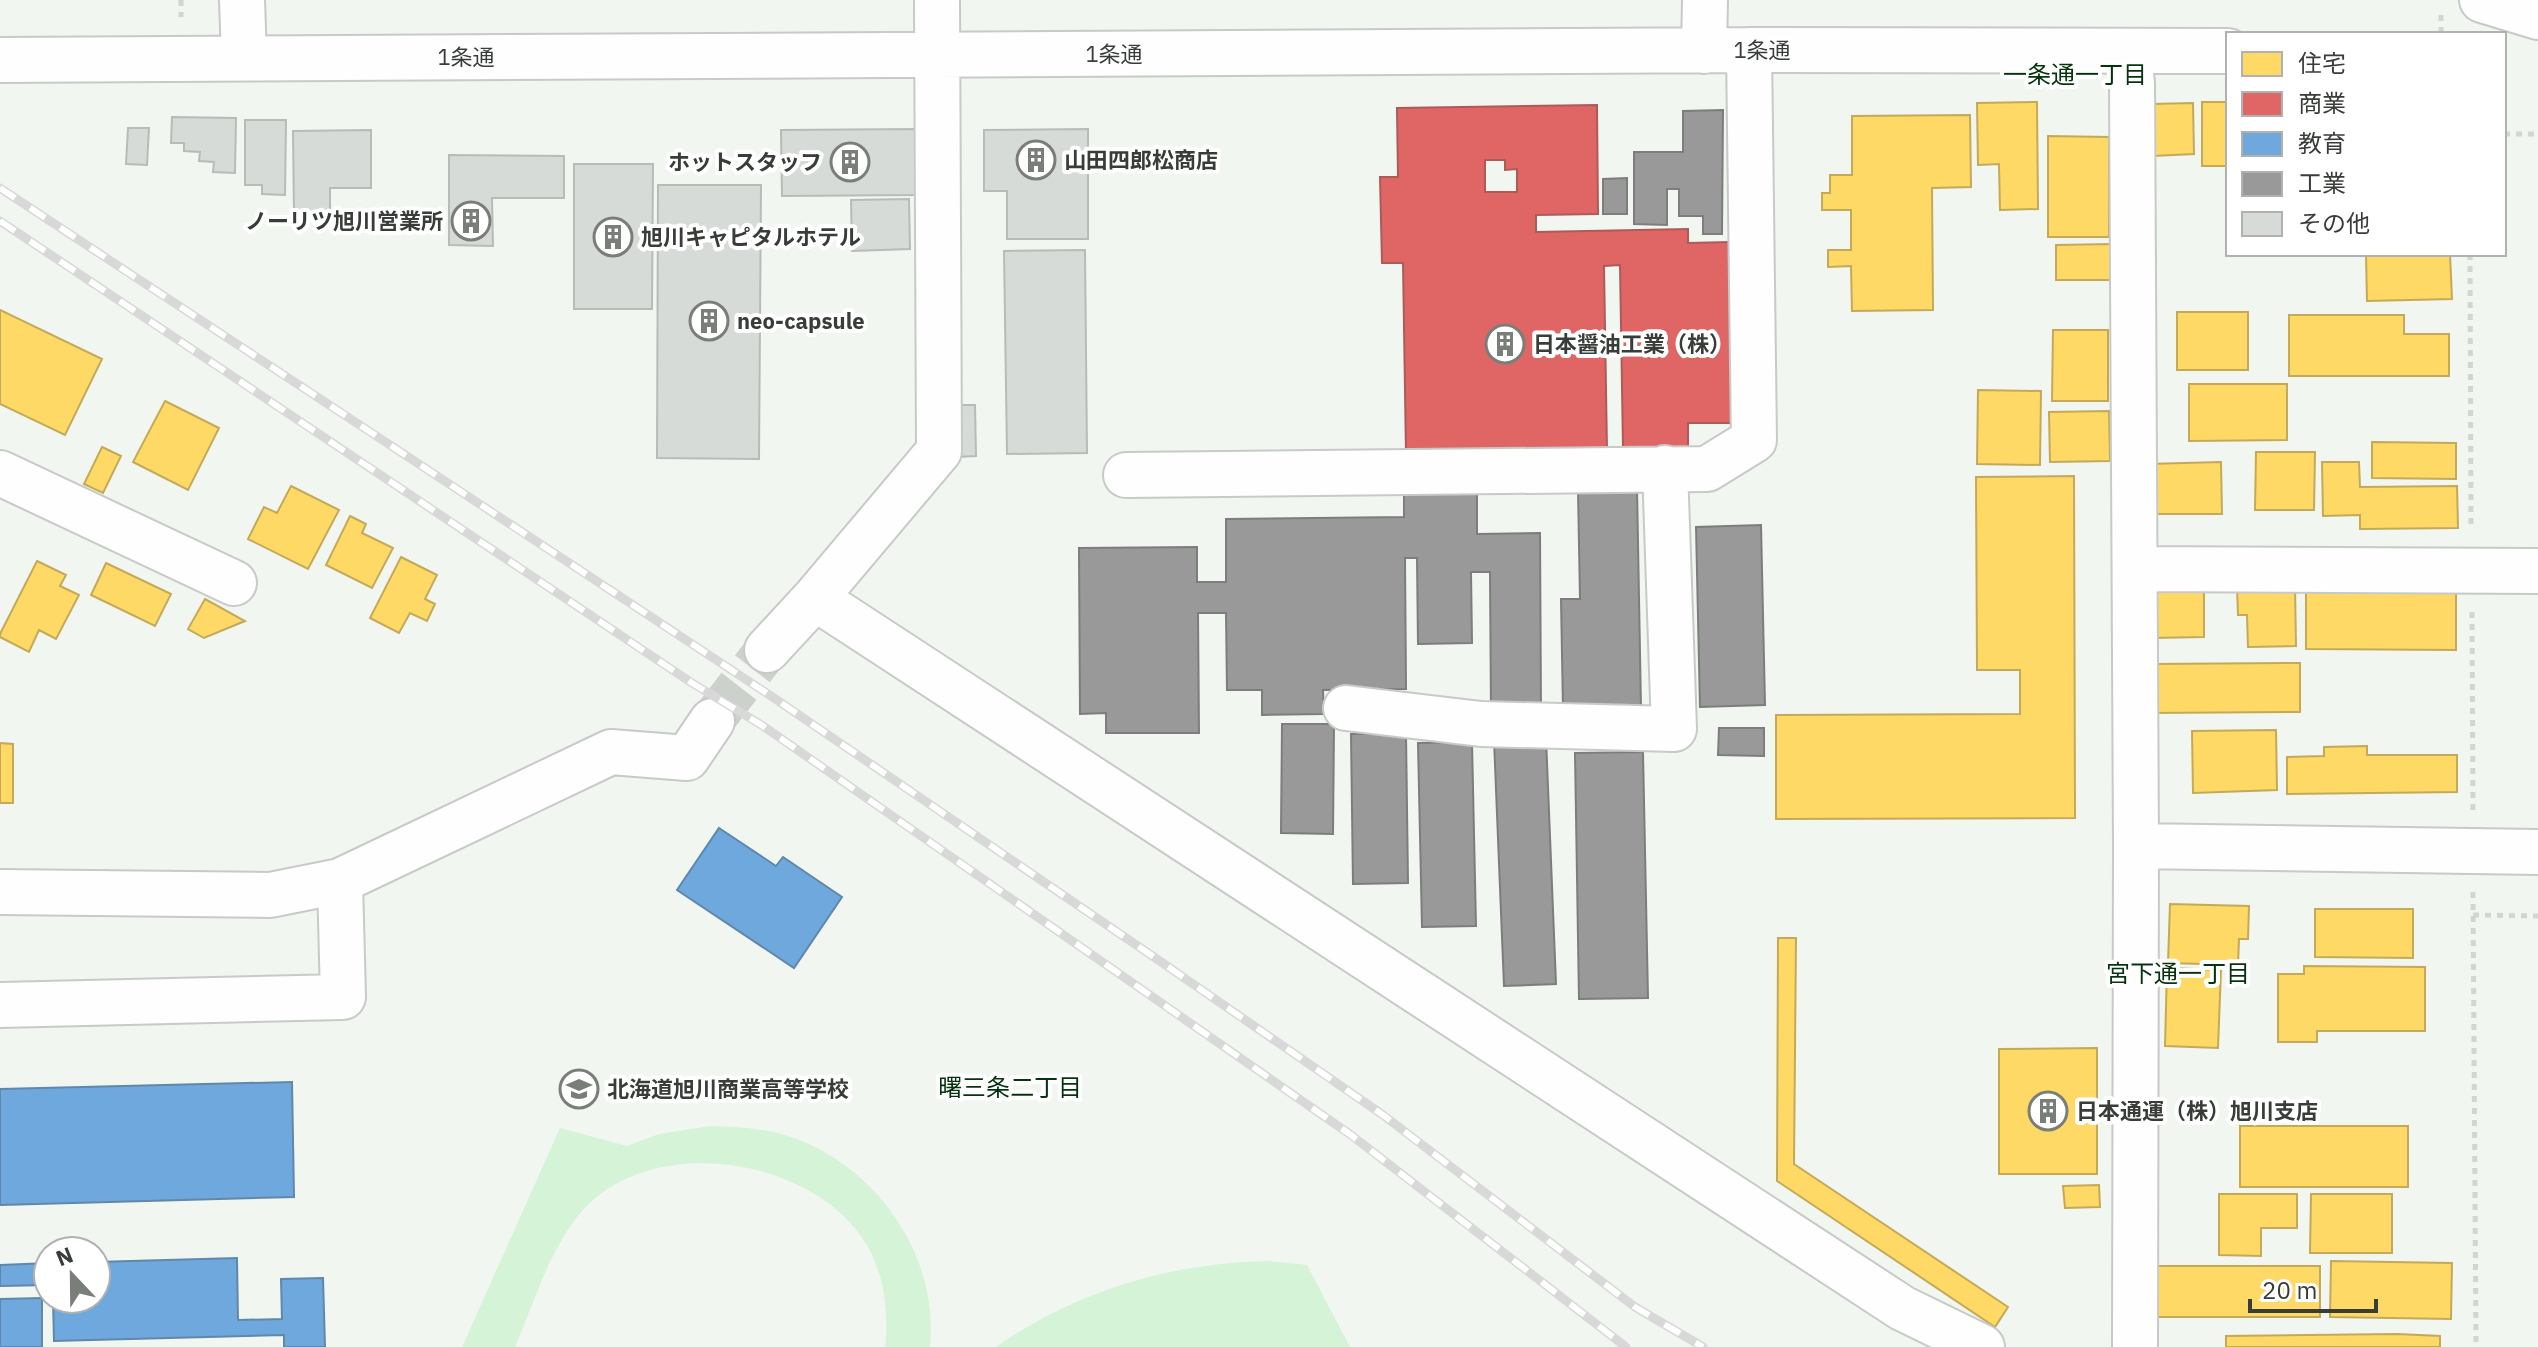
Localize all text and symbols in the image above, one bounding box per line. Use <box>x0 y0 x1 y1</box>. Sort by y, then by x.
legend <box>2226 32 2506 256</box>
street label: 1条通 <box>1733 35 1791 64</box>
street label: 1条通 <box>1085 39 1143 68</box>
street label: 1条通 <box>437 42 495 71</box>
text: 住宅 <box>2298 47 2346 79</box>
district label: 一条通一丁目 <box>2003 58 2147 90</box>
text: 商業 <box>2298 87 2346 119</box>
text: 教育 <box>2298 127 2346 159</box>
building icon: 山田四郎松商店 <box>1015 139 1057 181</box>
building icon: ホットスタッフ <box>829 141 871 183</box>
place label: 山田四郎松商店 <box>1064 145 1218 174</box>
place label: ホットスタッフ <box>668 147 822 176</box>
text: 工業 <box>2298 167 2346 199</box>
building icon: ノーリツ旭川営業所 <box>450 200 492 242</box>
place label: ノーリツ旭川営業所 <box>245 206 443 235</box>
text: その他 <box>2298 207 2370 239</box>
building icon: 旭川キャピタルホテル <box>592 216 634 258</box>
place label: 旭川キャピタルホテル <box>641 222 861 251</box>
building icon: neo‐capsule <box>688 300 730 342</box>
place label: neo‐capsule <box>737 306 865 335</box>
building icon: 日本醤油工業（株） <box>1484 323 1526 365</box>
place label: 日本醤油工業（株） <box>1533 329 1731 358</box>
district label: 宮下通一丁目 <box>2106 957 2250 989</box>
school or university icon: 北海道旭川商業高等学校 <box>558 1068 600 1110</box>
district label: 曙三条二丁目 <box>938 1071 1082 1103</box>
place label: 北海道旭川商業高等学校 <box>607 1074 849 1103</box>
building icon: 日本通運（株）旭川支店 <box>2027 1090 2069 1132</box>
place label: 日本通運（株）旭川支店 <box>2076 1096 2318 1125</box>
north arrow <box>32 1235 112 1315</box>
text: N <box>52 1240 77 1272</box>
scale bar <box>2250 1263 2376 1313</box>
text: 20 m <box>2262 1274 2317 1306</box>

